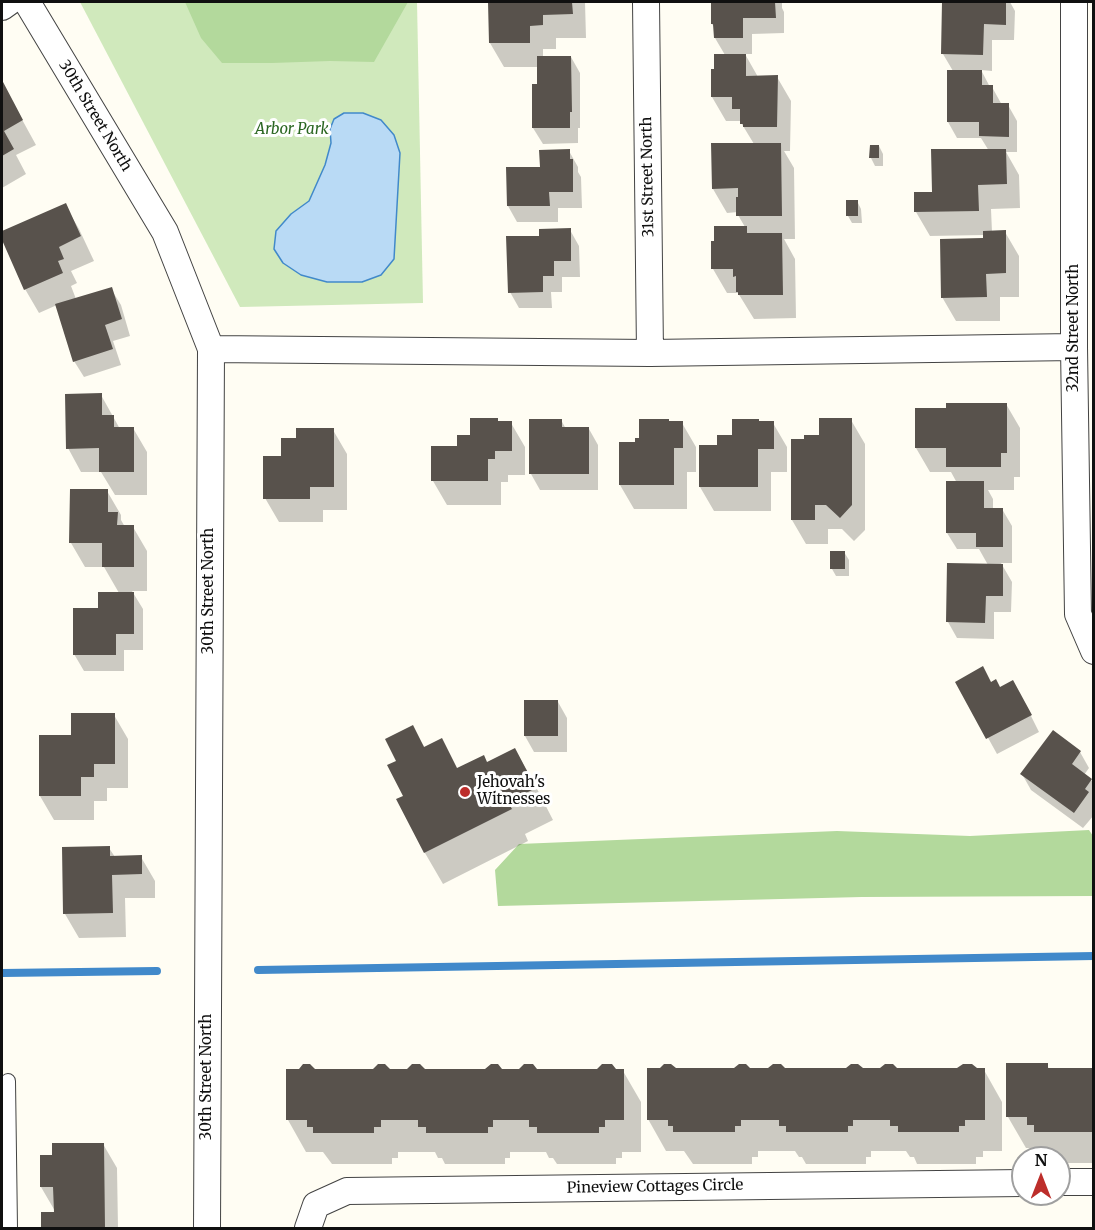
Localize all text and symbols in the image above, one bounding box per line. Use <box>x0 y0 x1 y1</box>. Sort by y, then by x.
street label: 30th Street North <box>55 57 135 175</box>
street label: 31st Street North <box>638 117 658 237</box>
park label: Arbor Park <box>255 121 329 139</box>
street label: 32nd Street North <box>1065 264 1083 392</box>
street label: 30th Street North <box>200 528 218 654</box>
place label: Jehovah's Witnesses <box>477 774 550 809</box>
marker: Jehovah's Witnesses <box>458 785 472 799</box>
street label: 30th Street North <box>198 1014 216 1140</box>
north arrow <box>1011 1146 1071 1206</box>
text: N <box>1035 1150 1047 1170</box>
street label: Pineview Cottages Circle <box>566 1176 744 1198</box>

